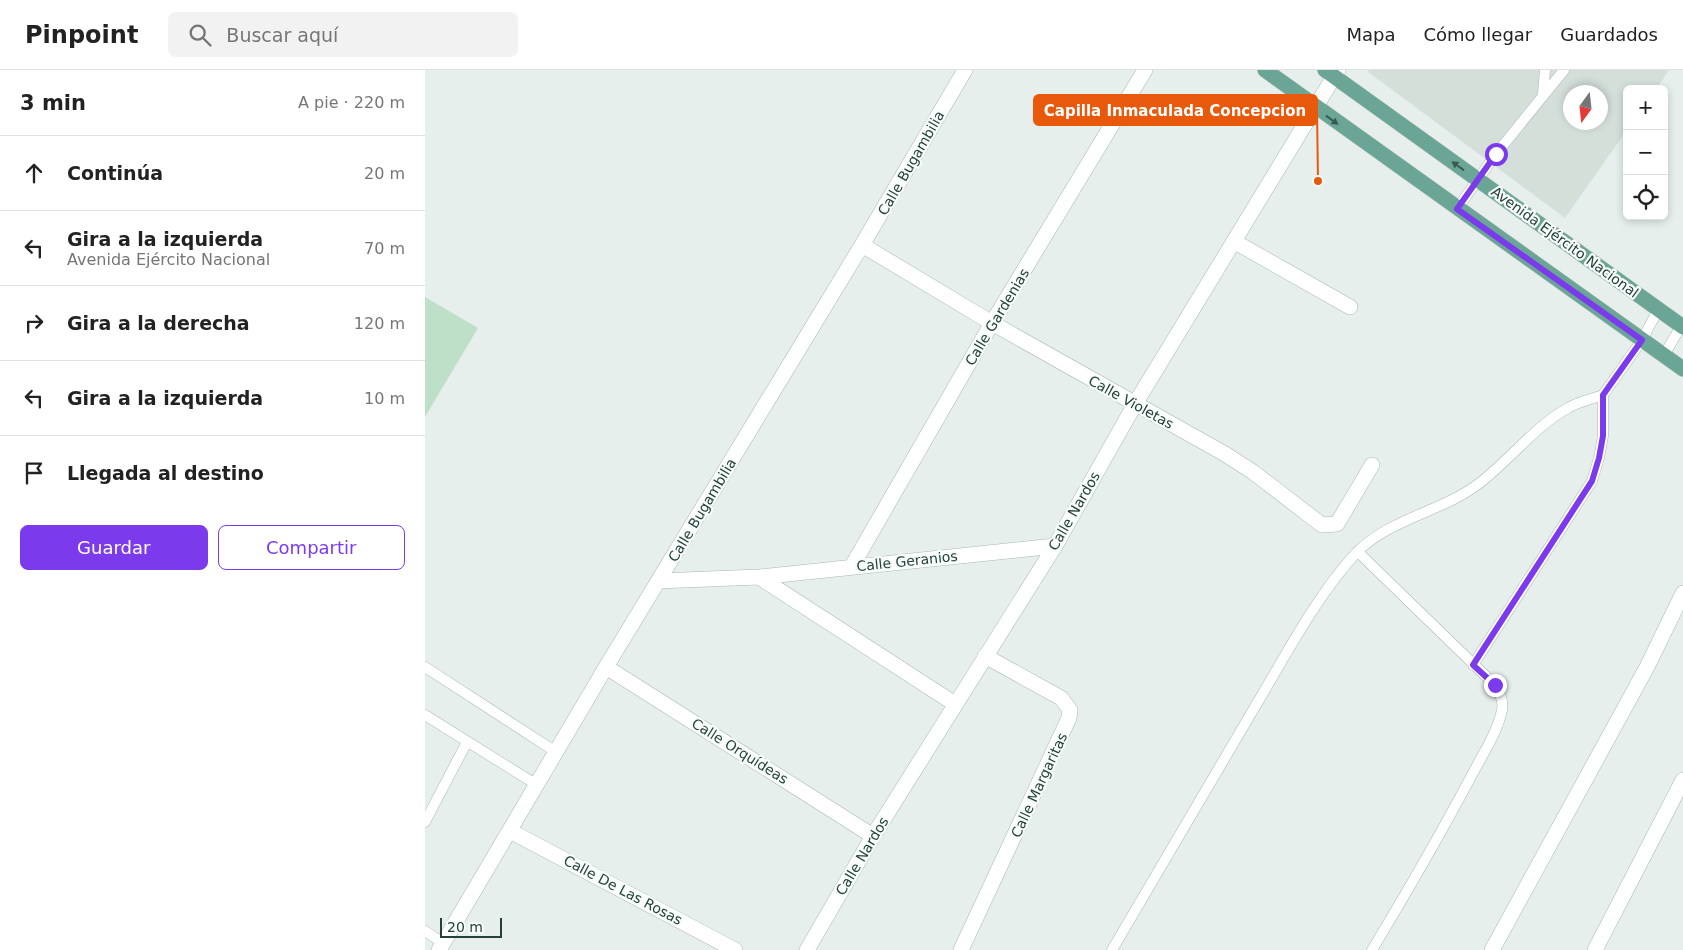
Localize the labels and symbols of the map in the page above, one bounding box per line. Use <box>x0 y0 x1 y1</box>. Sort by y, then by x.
north arrow <box>1563 85 1608 130</box>
callout: Capilla Inmaculada Concepcion <box>1034 95 1317 125</box>
text: Capilla Inmaculada Concepcion <box>1044 102 1306 120</box>
street label: Calle Bugambilia <box>875 108 947 218</box>
one-way arrow <box>1325 114 1338 125</box>
route start <box>1485 143 1508 166</box>
one-way arrow <box>1452 161 1465 171</box>
street label: Avenida Ejército Nacional <box>1488 183 1642 301</box>
street label: Calle Gardenias <box>962 266 1032 368</box>
street label: Calle Violetas <box>1086 372 1176 432</box>
street label: Calle Bugambilia <box>665 455 739 565</box>
street label: Calle Nardos <box>1045 469 1103 553</box>
street label: Calle Geranios <box>856 548 958 574</box>
route end <box>1484 674 1507 697</box>
street label: Calle Orquídeas <box>689 715 791 787</box>
street label: Calle Margaritas <box>1008 730 1070 840</box>
street label: Calle Nardos <box>832 814 892 898</box>
street label: Calle De Las Rosas <box>561 852 685 928</box>
scale bar <box>440 915 503 938</box>

